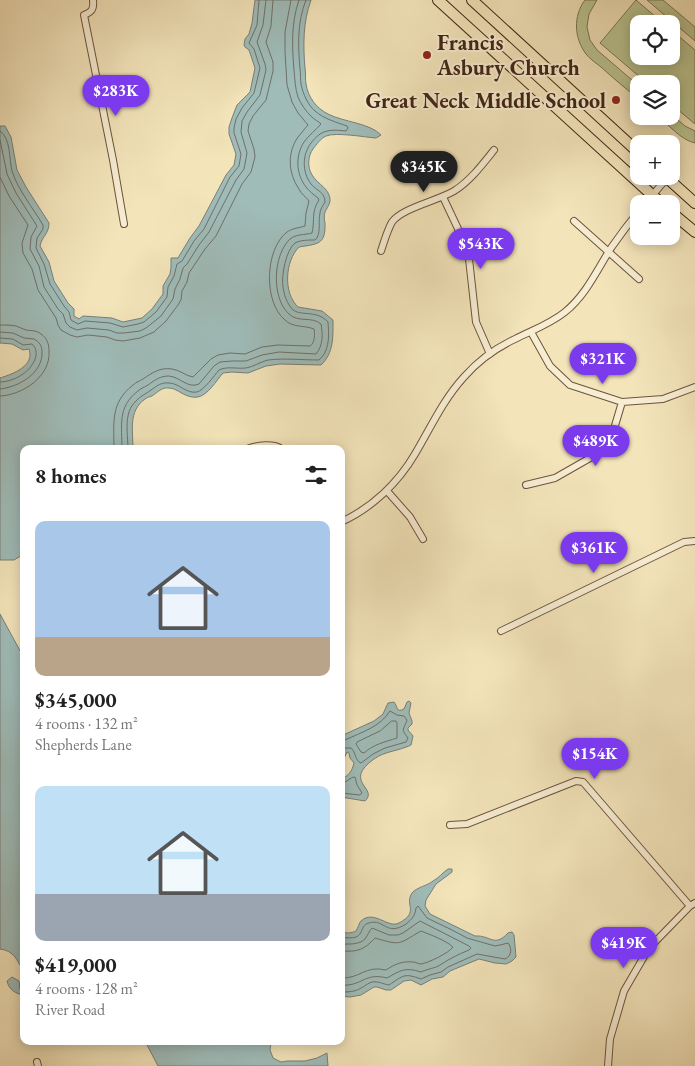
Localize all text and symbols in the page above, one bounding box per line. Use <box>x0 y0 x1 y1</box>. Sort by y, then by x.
map controls <box>630 15 680 245</box>
button: locate <box>630 15 680 65</box>
place label: Francis Asbury Church <box>436 28 580 82</box>
marker: Francis Asbury Church <box>421 49 433 61</box>
pin: $283K <box>81 74 151 117</box>
button: layers <box>630 75 680 125</box>
text: $283K <box>94 80 138 101</box>
place label: Great Neck Middle School <box>366 86 606 115</box>
marker: Great Neck Middle School <box>610 94 622 106</box>
button: + <box>630 135 680 185</box>
pin: $345K <box>389 150 459 193</box>
text: $345K <box>402 156 446 177</box>
button: − <box>630 195 680 245</box>
pin: $543K <box>446 228 516 270</box>
text: $543K <box>459 233 503 254</box>
pin: $321K <box>568 342 638 385</box>
text: $321K <box>581 348 625 369</box>
pin: $489K <box>561 424 631 467</box>
text: $489K <box>574 430 618 451</box>
icon: filters <box>302 461 330 489</box>
text: 8 homes <box>35 462 107 489</box>
pin: $361K <box>559 532 629 574</box>
text: $361K <box>572 537 616 558</box>
icon: home <box>138 553 228 643</box>
text: $345,000 <box>35 686 117 713</box>
text: 4 rooms · 132 m² <box>35 713 138 734</box>
text: Shepherds Lane <box>35 734 132 755</box>
pin: $154K <box>560 738 630 780</box>
text: $154K <box>573 743 617 764</box>
icon: home <box>138 818 228 908</box>
pin: $419K <box>589 926 659 969</box>
text: $419K <box>602 932 646 953</box>
text: $419,000 <box>35 951 117 978</box>
text: 4 rooms · 128 m² <box>35 978 138 999</box>
text: River Road <box>35 999 105 1020</box>

